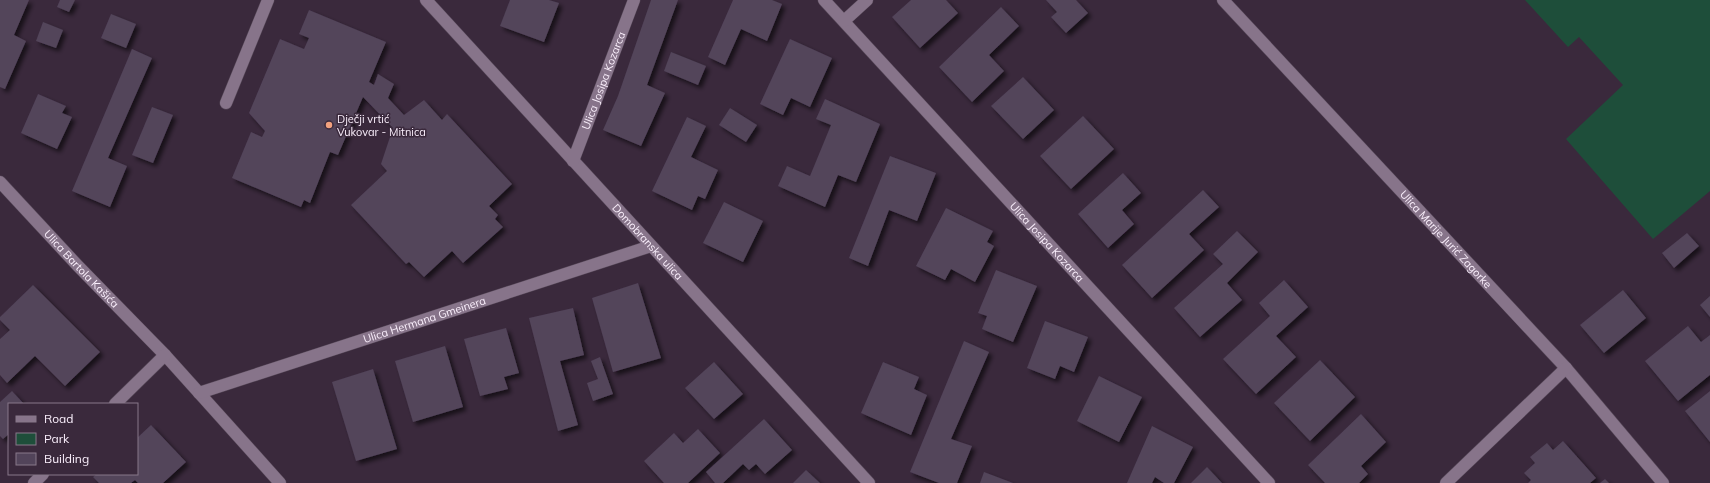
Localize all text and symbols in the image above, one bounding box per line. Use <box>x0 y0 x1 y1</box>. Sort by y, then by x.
street label: Ulica Josipa Kozarca <box>579 30 628 131</box>
place label: Dječji vrtić Vukovar - Mitnica <box>337 112 426 139</box>
marker: Dječji vrtić Vukovar - Mitnica <box>324 120 334 130</box>
street label: Ulica Marije Jurić Zagorke <box>1397 187 1495 291</box>
street label: Ulica Josipa Kozarca <box>1007 199 1087 285</box>
street label: Domobranska ulica <box>609 201 686 283</box>
street label: Ulica Bartola Kašića <box>41 227 122 311</box>
street label: Ulica Hermana Gmeinera <box>361 293 487 346</box>
legend <box>8 403 138 475</box>
text: Road <box>44 411 73 426</box>
text: Park <box>44 431 70 446</box>
text: Building <box>44 451 89 466</box>

